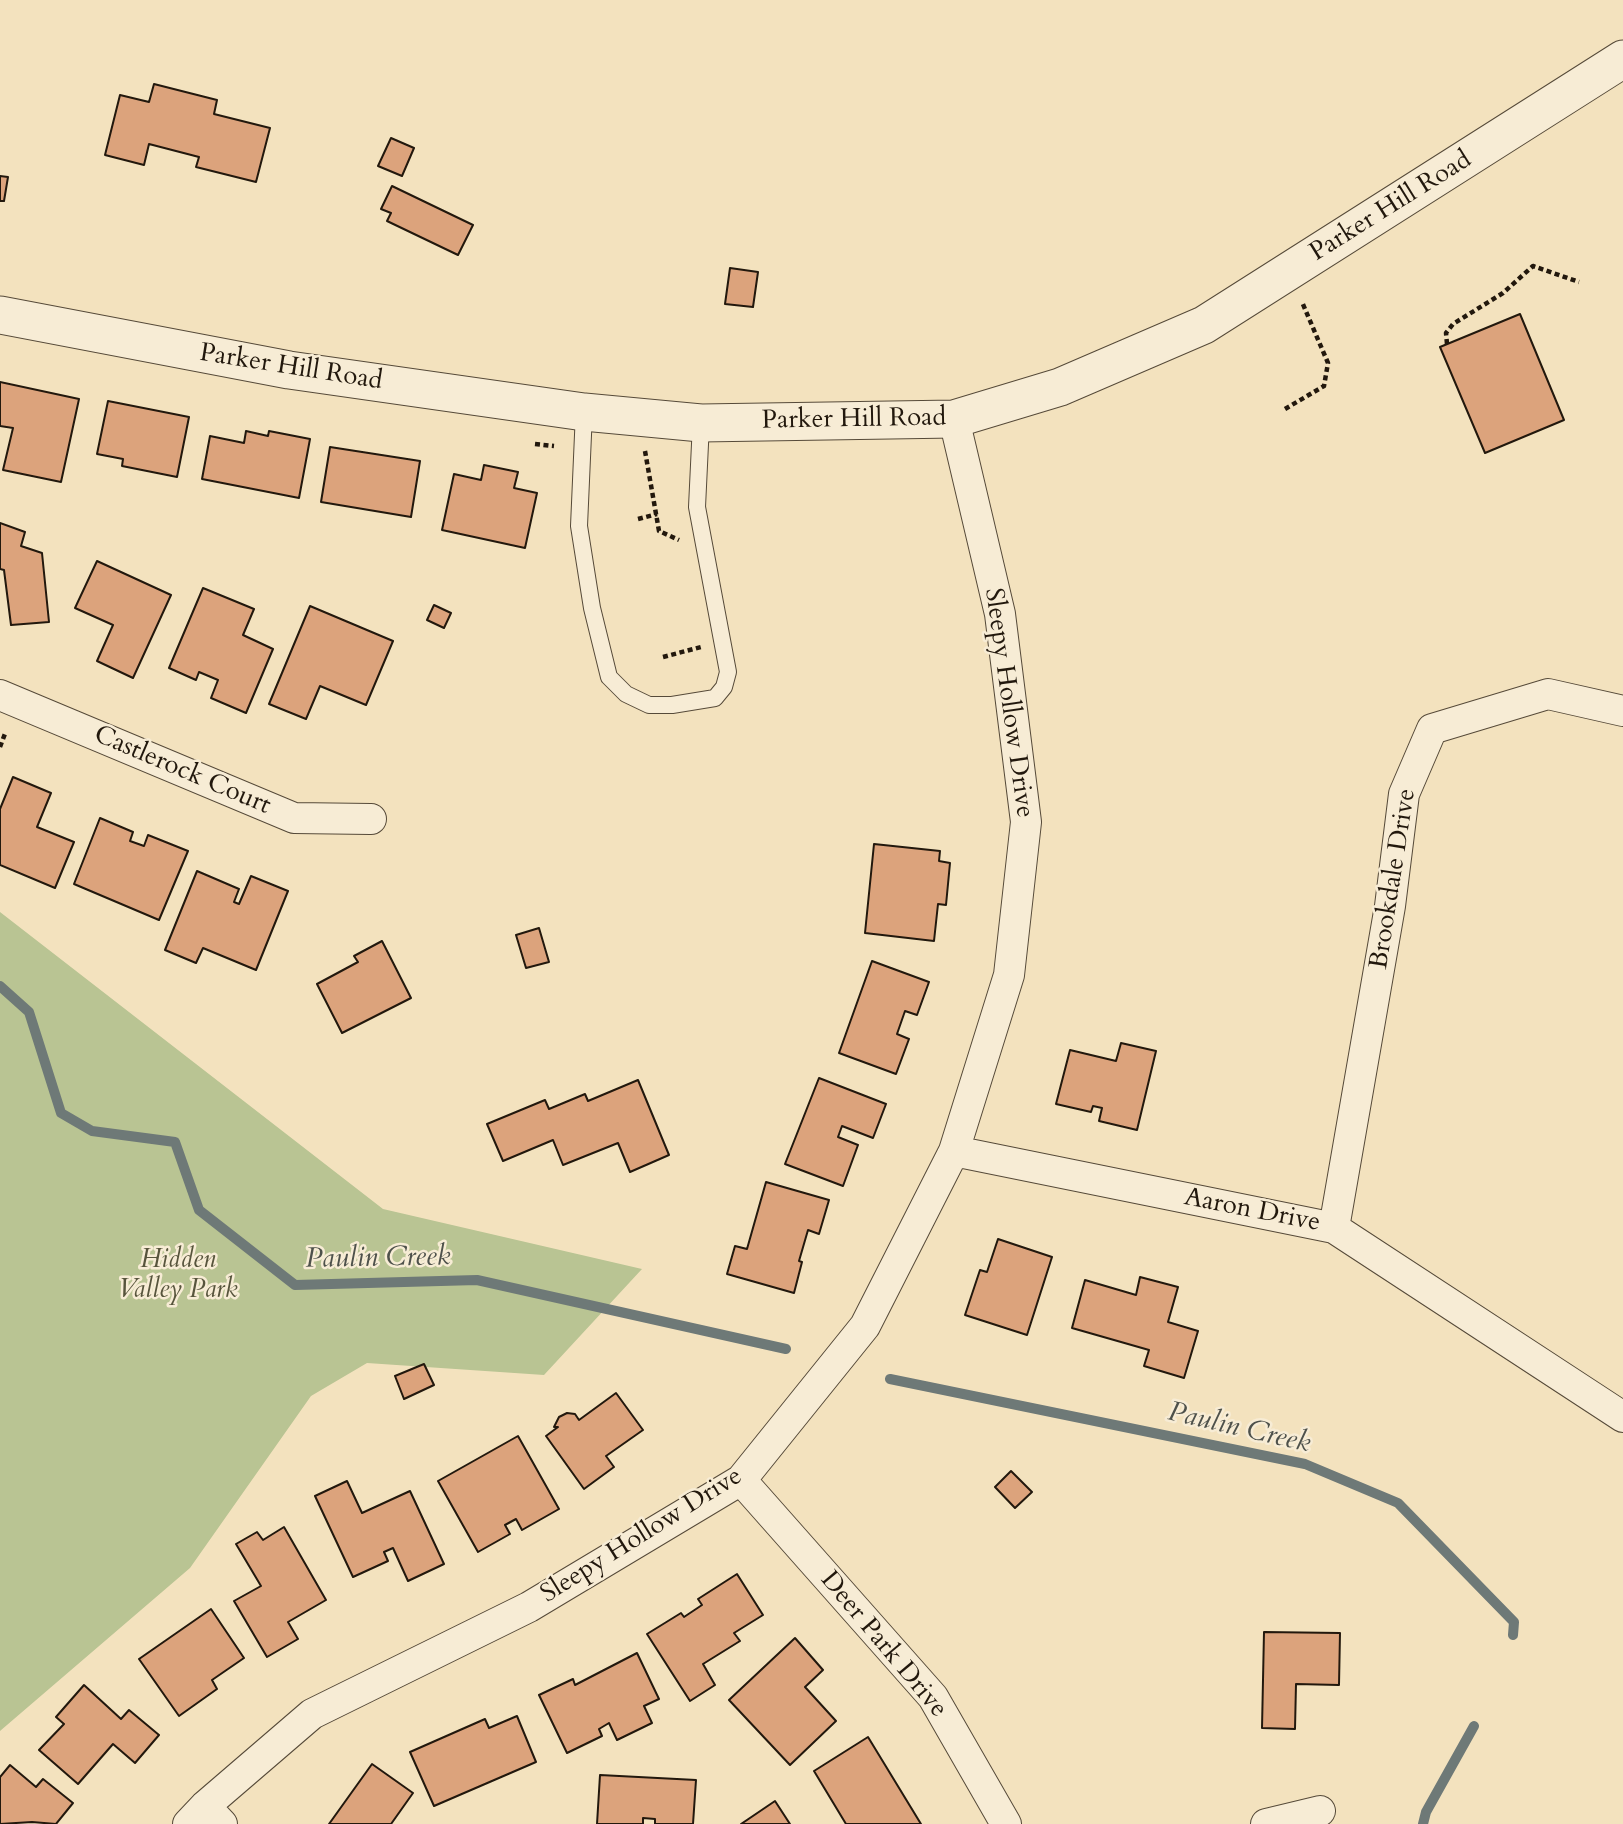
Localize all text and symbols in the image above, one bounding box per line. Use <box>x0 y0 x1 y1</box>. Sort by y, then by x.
street label: Parker Hill Road <box>1304 145 1478 269</box>
street label: Parker Hill Road <box>197 338 385 398</box>
street label: Parker Hill Road <box>761 403 947 437</box>
street label: Sleepy Hollow Drive <box>976 586 1040 820</box>
street label: Castlerock Court <box>89 720 275 822</box>
street label: Brookdale Drive <box>1364 786 1424 972</box>
street label: Aaron Drive <box>1181 1183 1323 1239</box>
water label: Paulin Creek <box>305 1241 451 1277</box>
park label: Hidden Valley Park <box>118 1245 238 1306</box>
water label: Paulin Creek <box>1164 1396 1314 1462</box>
street label: Sleepy Hollow Drive <box>536 1461 748 1611</box>
street label: Deer Park Drive <box>813 1566 953 1724</box>

